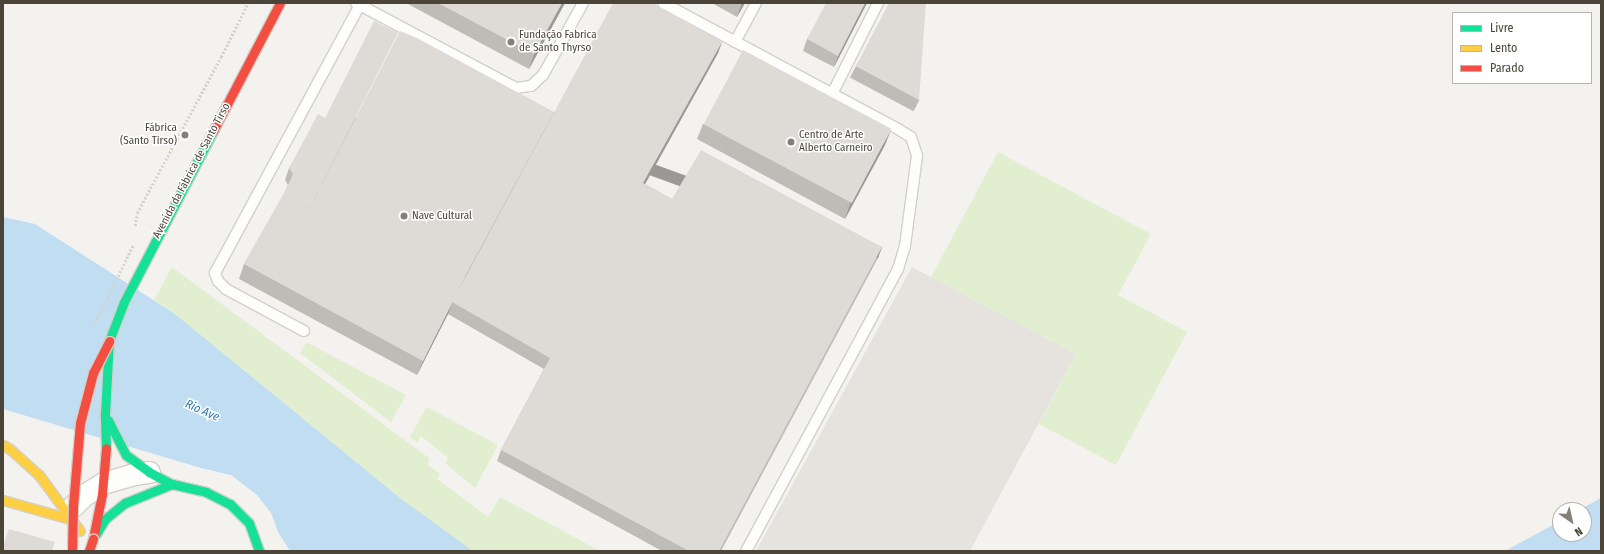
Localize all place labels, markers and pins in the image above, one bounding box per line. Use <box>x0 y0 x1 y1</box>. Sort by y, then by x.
place label: Fundação Fabrica de Santo Thyrso <box>519 29 597 55</box>
marker: Fundação Fabrica de Santo Thyrso <box>506 37 516 47</box>
place label: Fábrica (Santo Tirso) <box>120 122 177 148</box>
place label: Centro de Arte Alberto Carneiro <box>799 129 873 155</box>
marker: Fábrica (Santo Tirso) <box>180 130 190 140</box>
marker: Centro de Arte Alberto Carneiro <box>786 137 796 147</box>
place label: Nave Cultural <box>412 209 472 223</box>
marker: Nave Cultural <box>399 211 409 221</box>

